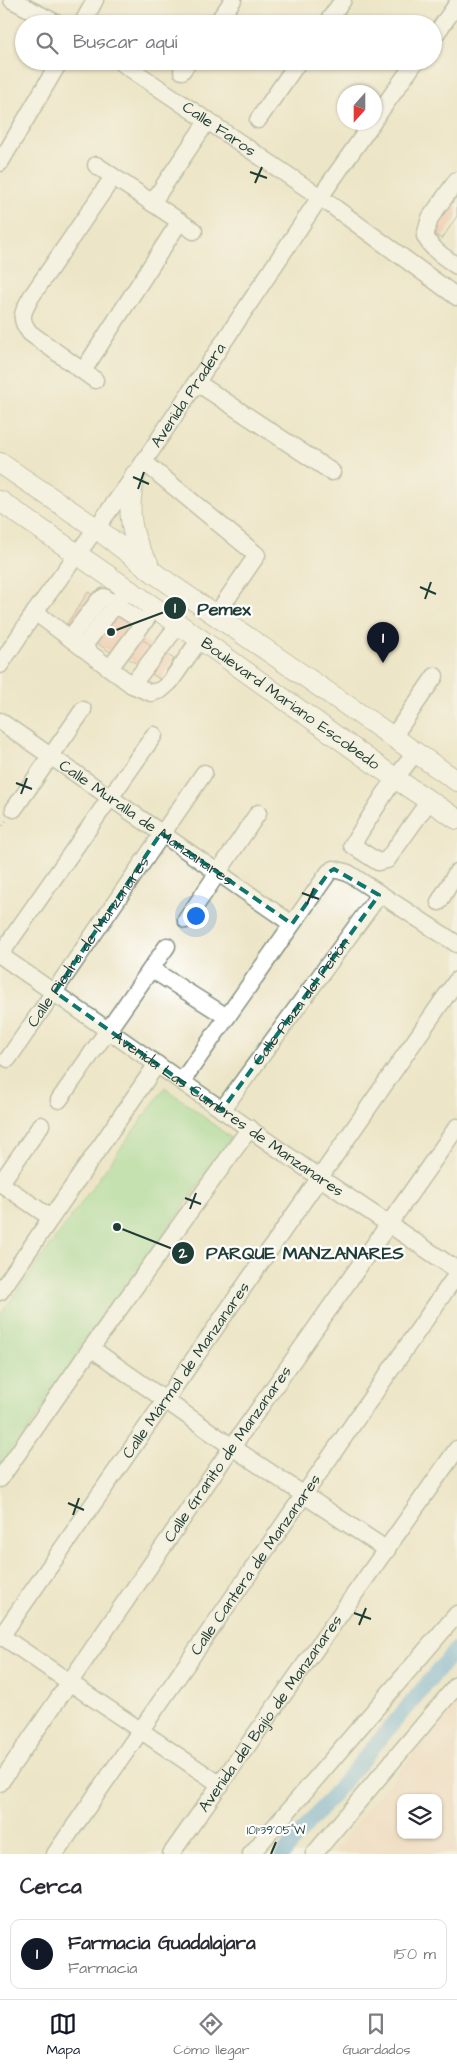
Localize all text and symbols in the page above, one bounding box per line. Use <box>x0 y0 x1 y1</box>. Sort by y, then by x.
search box <box>15 15 442 70</box>
icon: search <box>33 29 61 57</box>
text: Buscar aquí <box>73 29 177 56</box>
north arrow <box>337 85 382 130</box>
street label: Calle Faros <box>178 96 260 162</box>
street label: Avenida Pradera <box>145 339 231 452</box>
callout: Pemex <box>163 592 261 625</box>
text: Pemex <box>197 597 251 622</box>
text: 1 <box>174 598 176 619</box>
pin: 1 <box>367 622 399 663</box>
street label: Boulevard Mariano Escobedo <box>196 632 384 775</box>
street label: Calle Muralla de Manzanares <box>55 754 238 891</box>
street label: Calle Piedra de Manzanares <box>22 852 155 1032</box>
your location <box>183 903 209 929</box>
street label: Calle Plaza del Peñón <box>247 934 355 1070</box>
street label: Avenida Las Cumbres de Manzanares <box>108 1026 348 1202</box>
callout: PARQUE MANZANARES <box>171 1236 414 1269</box>
text: PARQUE MANZANARES <box>206 1241 404 1266</box>
text: 2 <box>178 1243 188 1264</box>
street label: Calle Mármol de Manzanares <box>117 1278 255 1463</box>
street label: Calle Granito de Manzanares <box>158 1361 297 1547</box>
street label: Calle Cantera de Manzanares <box>185 1470 326 1660</box>
street label: Avenida del Bajío de Manzanares <box>193 1610 347 1817</box>
map controls <box>397 1794 442 1839</box>
button: layers <box>397 1794 442 1839</box>
text: 101°39'05"W <box>247 1822 306 1839</box>
text: Cerca <box>20 1872 82 1901</box>
text: Farmacia Guadalajara <box>68 1930 256 1957</box>
text: 1 <box>36 1943 38 1965</box>
text: 150 m <box>394 1943 436 1965</box>
text: Farmacia <box>68 1957 137 1979</box>
tab: Mapa <box>47 2010 80 2060</box>
tab: Cómo llegar <box>173 2010 249 2060</box>
tab: Guardados <box>342 2010 410 2060</box>

